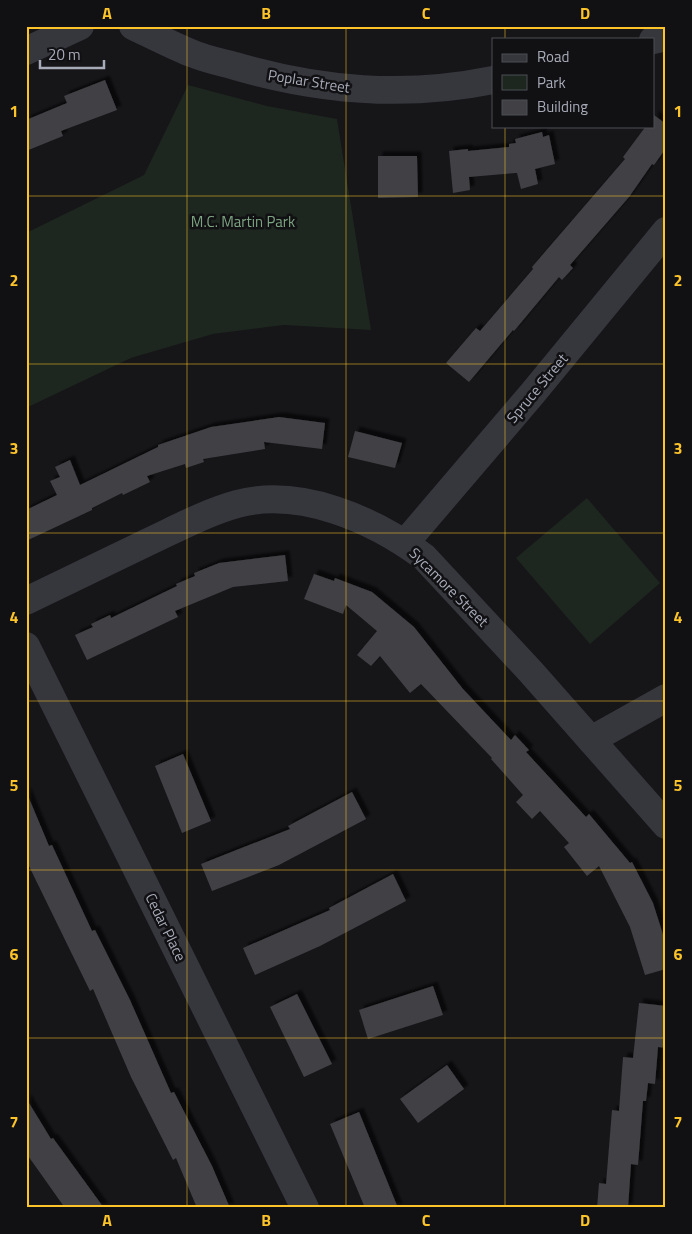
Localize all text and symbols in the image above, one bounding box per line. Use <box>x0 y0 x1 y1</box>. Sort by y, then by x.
text: A <box>102 1 112 25</box>
text: B <box>261 1 271 25</box>
text: C <box>422 1 431 25</box>
text: D <box>580 1 590 25</box>
scale bar <box>40 38 104 70</box>
legend <box>492 38 654 128</box>
text: 20 m <box>48 43 81 66</box>
text: Road <box>537 45 569 68</box>
street label: Poplar Street <box>266 63 352 99</box>
text: Park <box>537 71 566 94</box>
text: Building <box>537 95 588 118</box>
text: 1 <box>10 99 18 123</box>
text: 1 <box>674 99 682 123</box>
park label: M.C. Martin Park <box>191 210 295 233</box>
text: 2 <box>10 268 18 292</box>
text: 2 <box>674 268 682 292</box>
street label: Spruce Street <box>501 347 574 428</box>
text: 3 <box>10 436 18 460</box>
text: 3 <box>674 436 682 460</box>
street label: Sycamore Street <box>404 542 494 632</box>
text: 4 <box>10 605 19 629</box>
text: 4 <box>674 605 683 629</box>
text: 5 <box>10 773 19 797</box>
text: 5 <box>674 773 683 797</box>
street label: Cedar Place <box>140 889 192 965</box>
text: 6 <box>10 942 19 966</box>
text: 6 <box>674 942 683 966</box>
text: 7 <box>10 1110 18 1134</box>
text: 7 <box>674 1110 682 1134</box>
text: A <box>102 1208 112 1232</box>
text: B <box>261 1208 271 1232</box>
text: C <box>422 1208 431 1232</box>
text: D <box>580 1208 590 1232</box>

